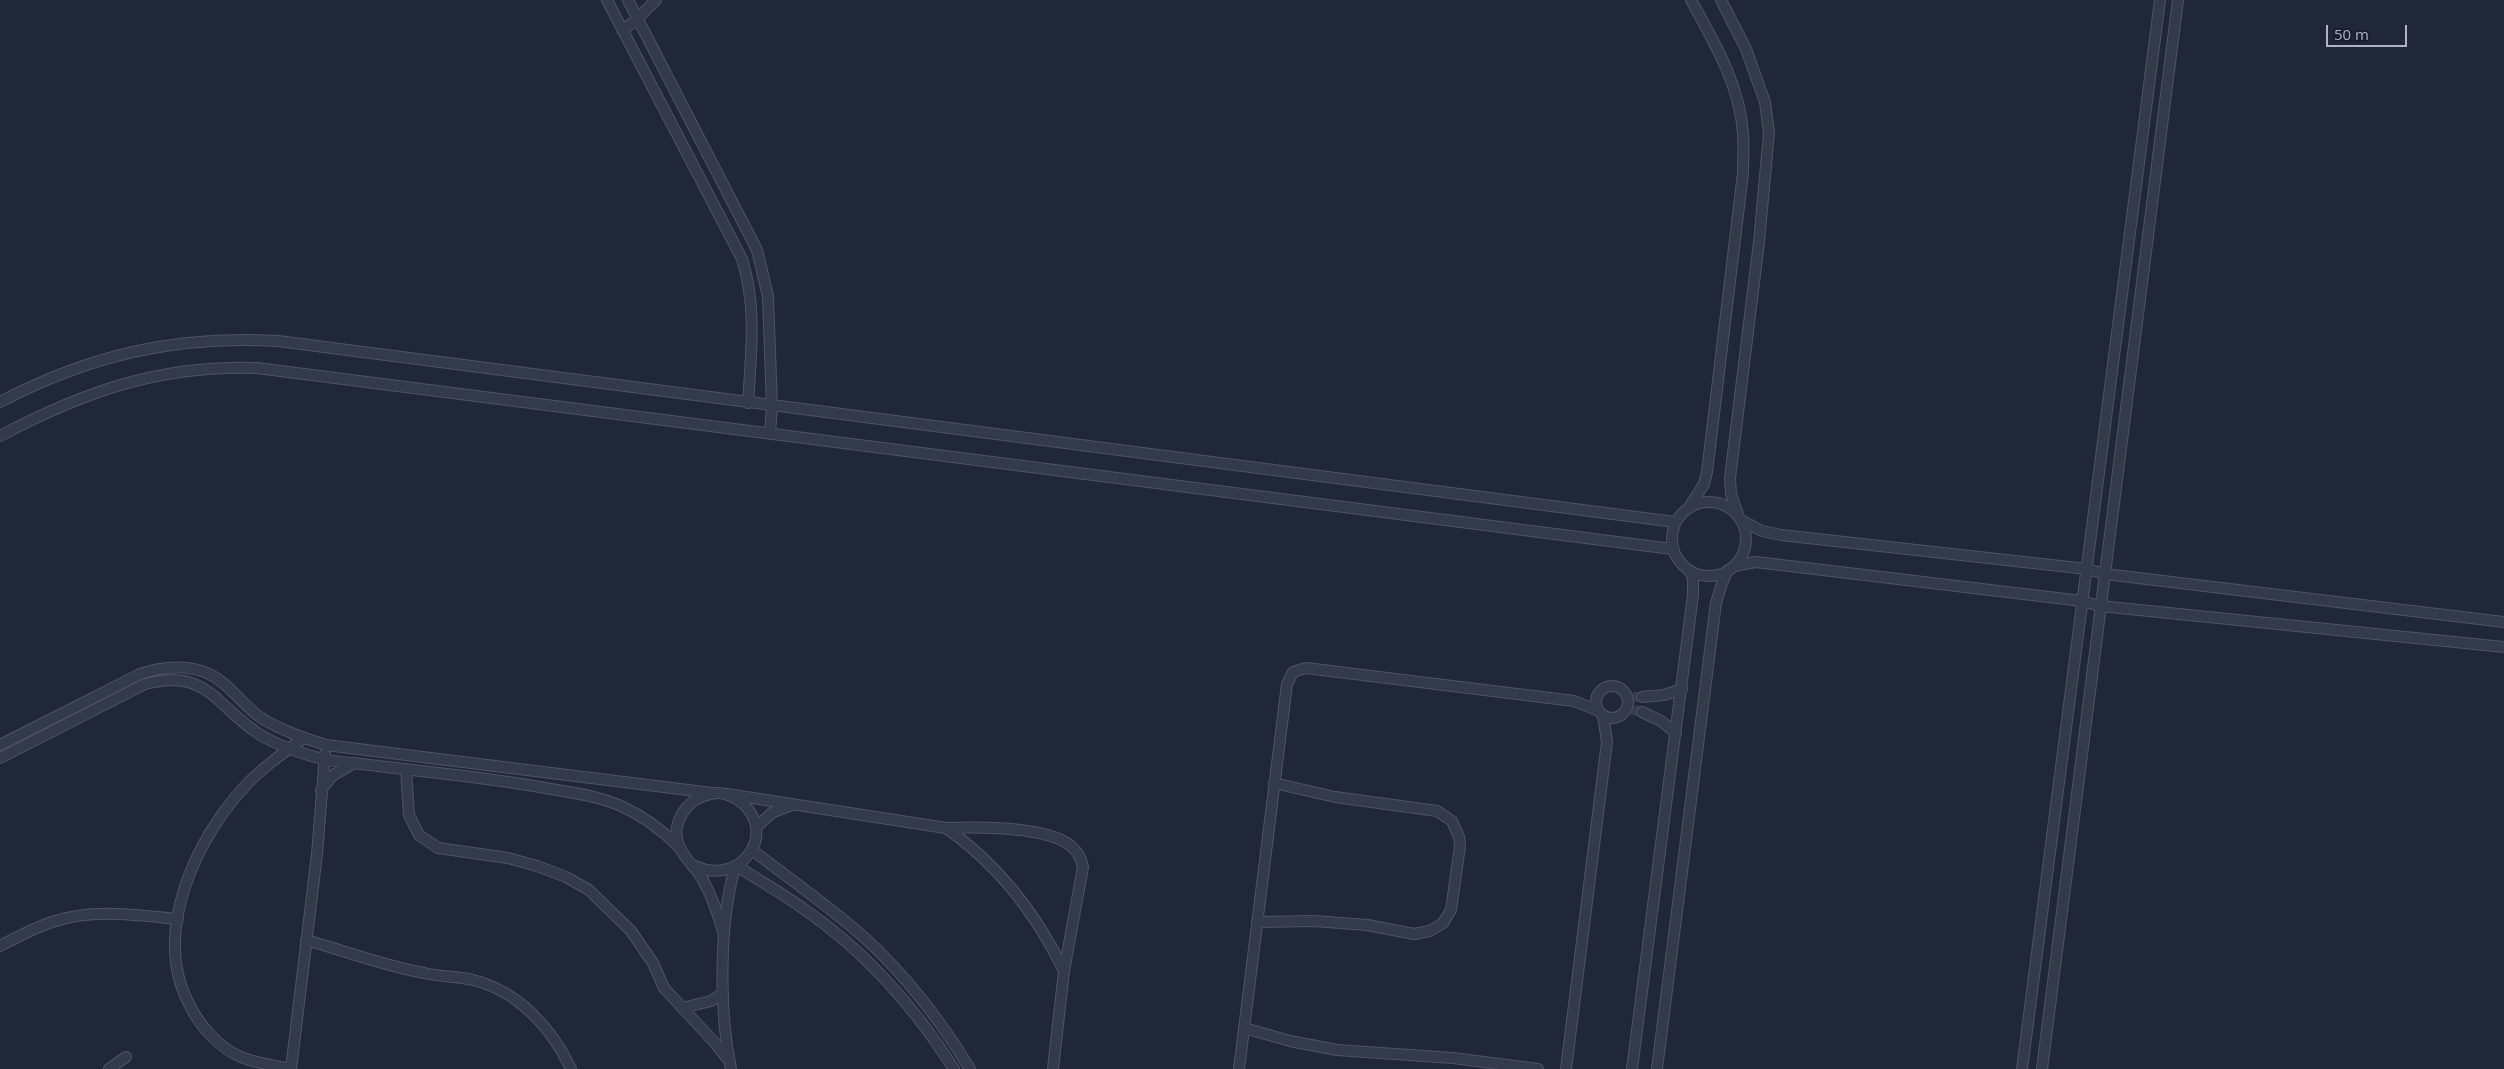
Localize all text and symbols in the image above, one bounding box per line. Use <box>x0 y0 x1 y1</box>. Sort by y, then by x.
scale bar <box>2329 15 2410 47</box>
text: 50 m <box>2334 24 2369 44</box>

